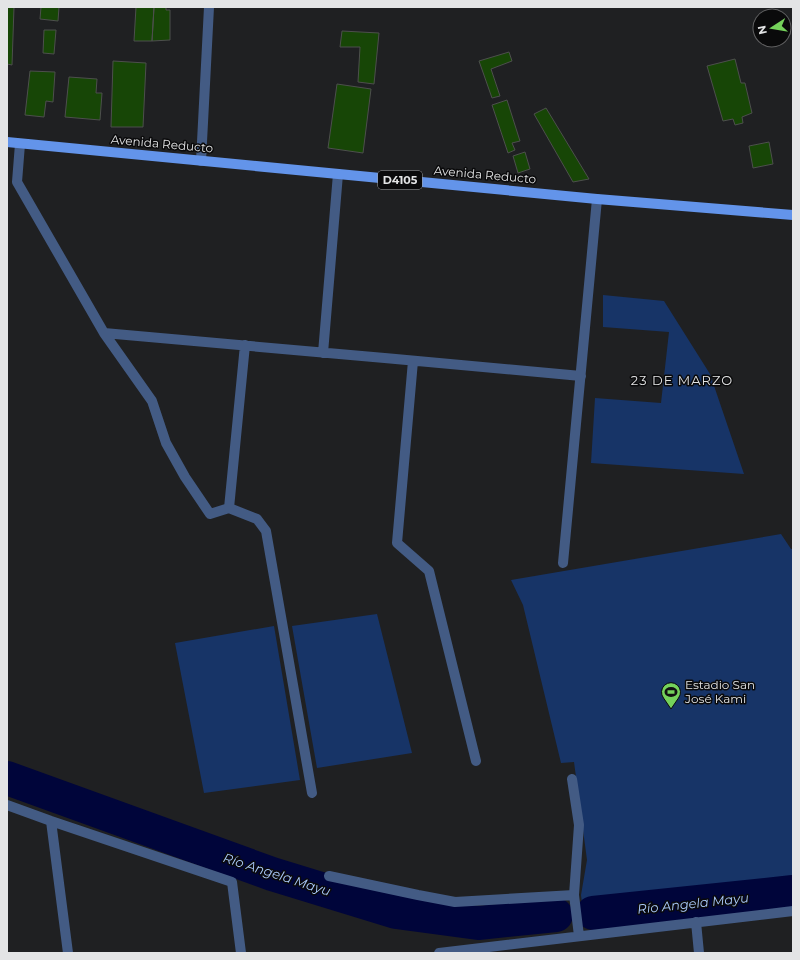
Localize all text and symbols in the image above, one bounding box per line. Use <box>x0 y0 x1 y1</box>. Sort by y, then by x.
north arrow <box>752 8 792 48</box>
text: N <box>754 24 770 36</box>
street label: Avenida Reducto <box>110 132 214 155</box>
street label: Avenida Reducto <box>433 163 537 186</box>
road number: D4105 <box>378 171 422 189</box>
district label: 23 DE MARZO <box>631 372 733 388</box>
place label: Estadio San José Kami <box>684 677 755 706</box>
sports icon: Estadio San José Kami <box>660 681 682 709</box>
water label: Río Angela Mayu <box>221 849 333 899</box>
water label: Río Angela Mayu <box>636 889 750 917</box>

